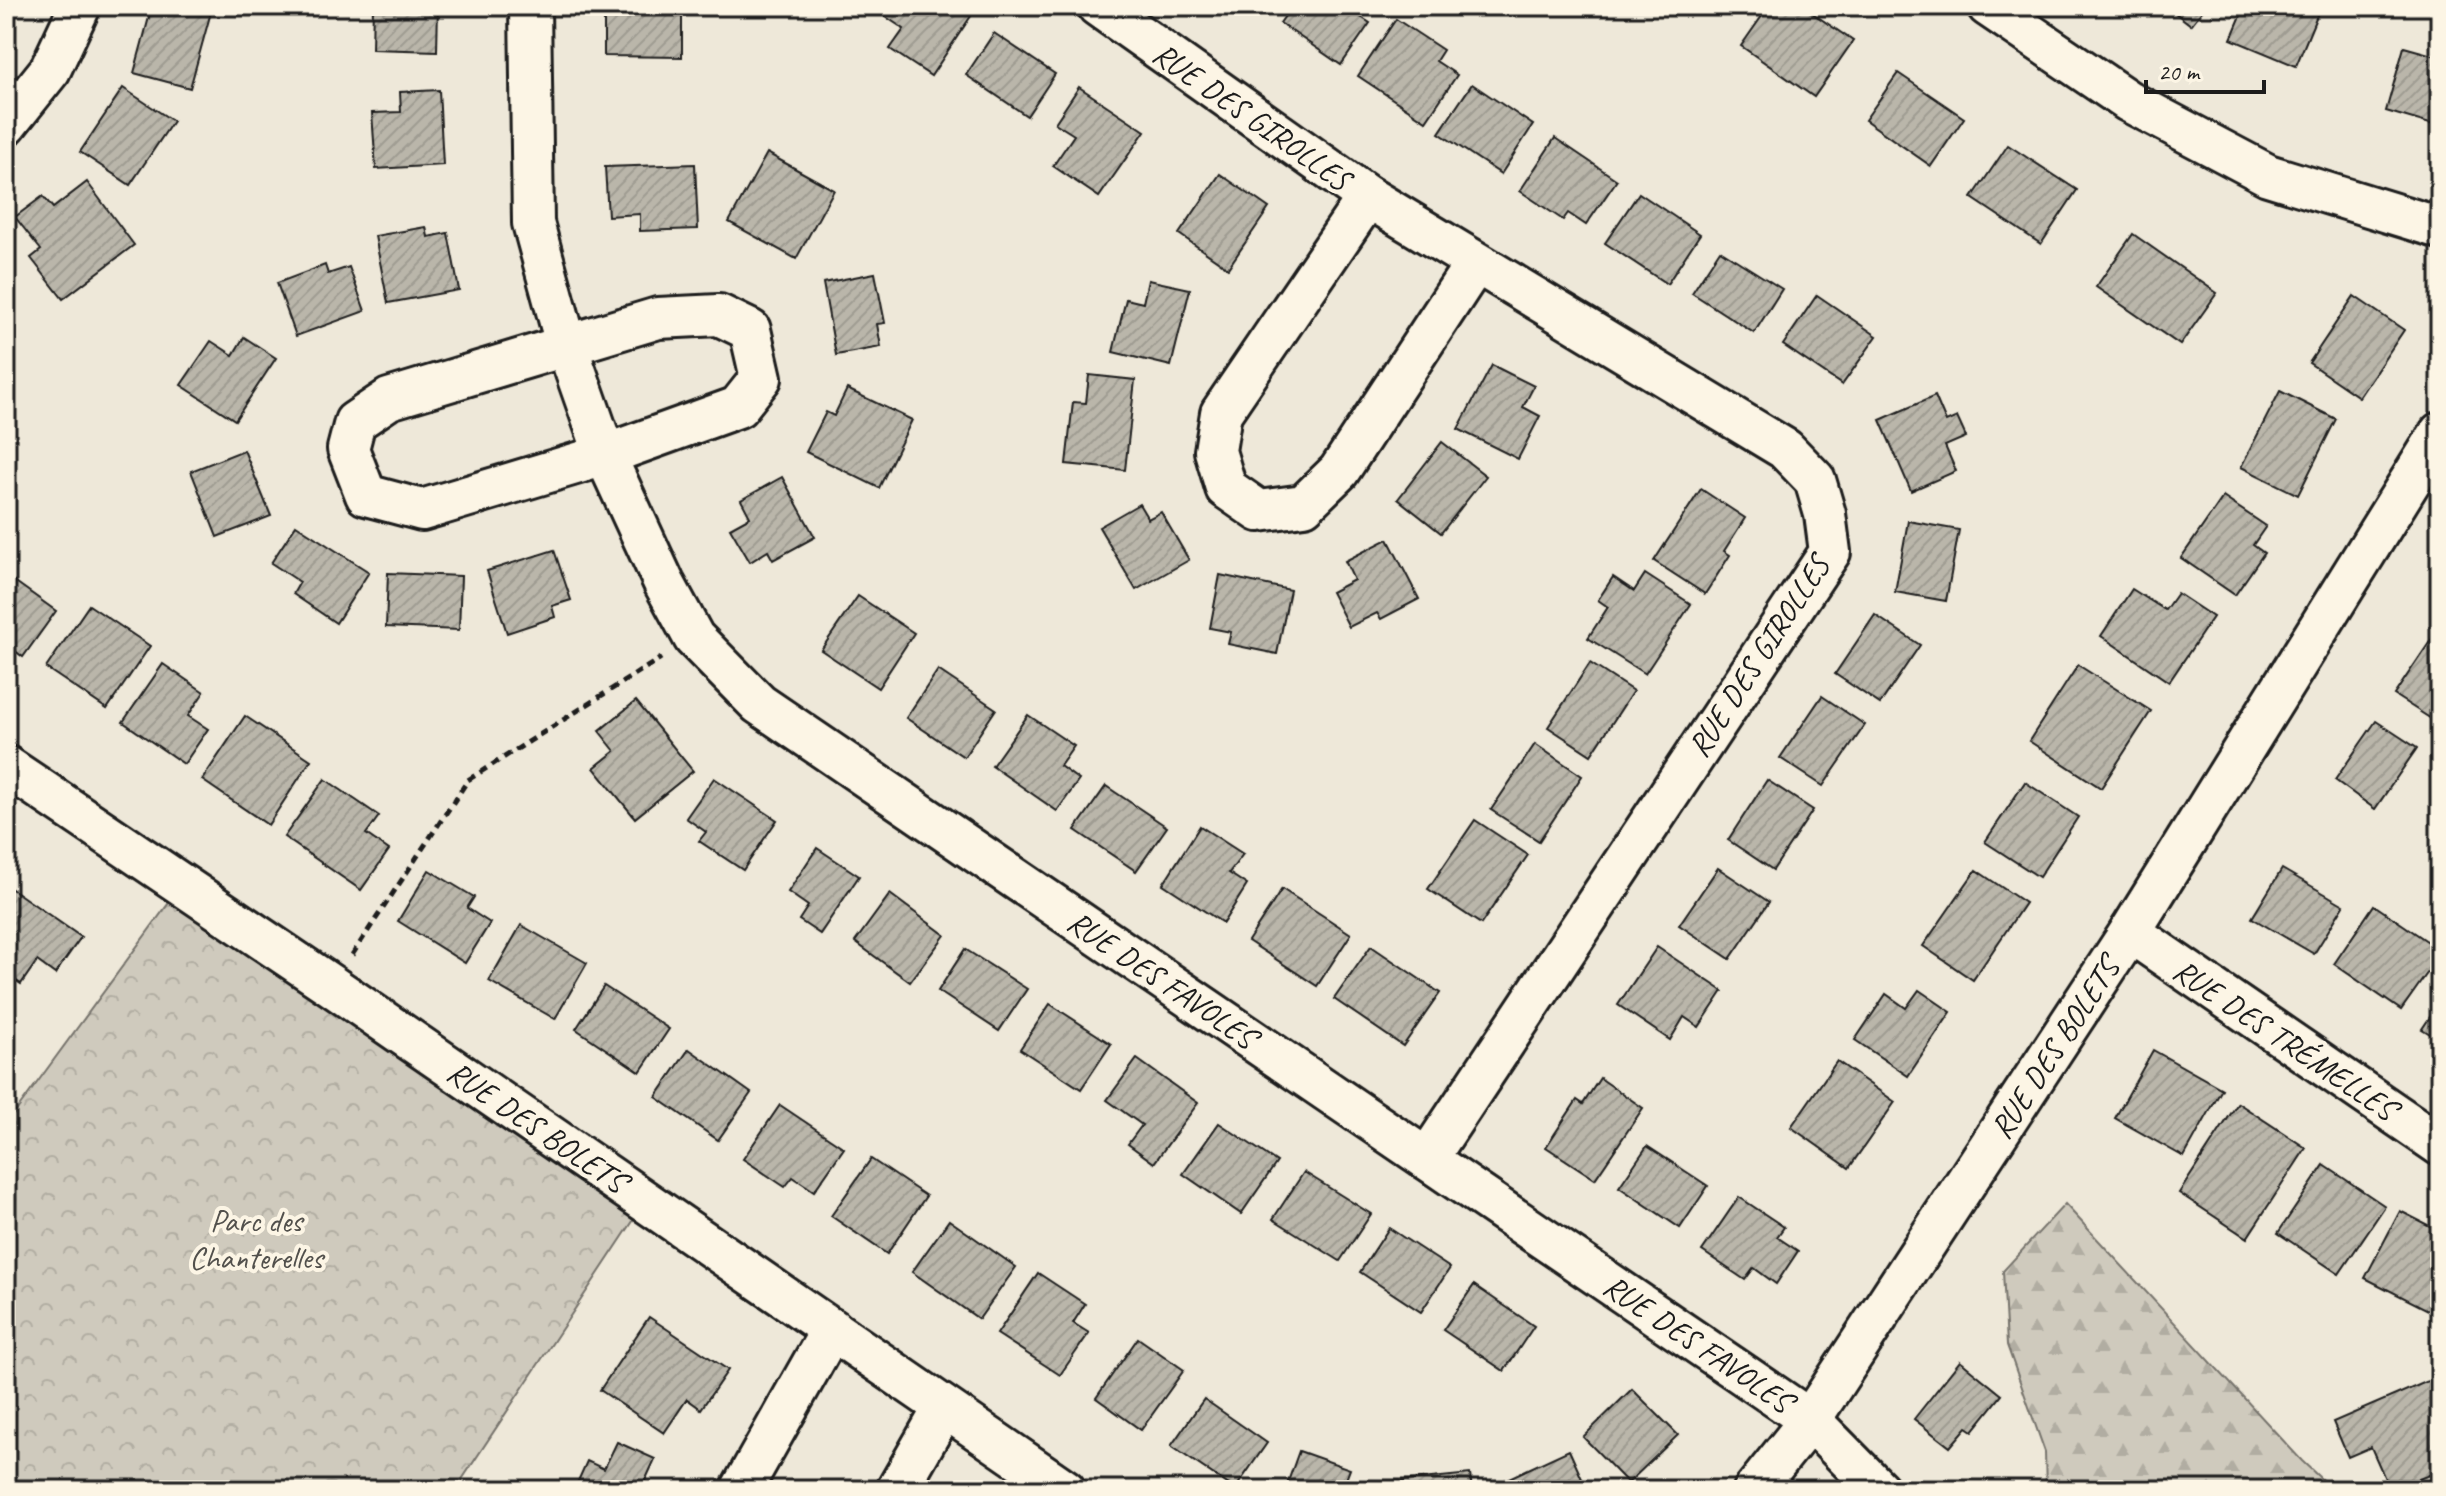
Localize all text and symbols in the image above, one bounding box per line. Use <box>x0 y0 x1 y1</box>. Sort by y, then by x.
street label: RUE DES GIROLLES <box>1145 33 1362 202</box>
scale bar <box>2146 44 2264 94</box>
text: 20 m <box>2158 57 2201 87</box>
street label: RUE DES GIROLLES <box>1678 544 1841 765</box>
street label: RUE DES FAVOLES <box>1060 901 1269 1061</box>
street label: RUE DES BOLETS <box>1981 945 2132 1146</box>
street label: RUE DES TRÉMELLES <box>2166 950 2409 1133</box>
street label: RUE DES BOLETS <box>439 1051 639 1205</box>
park label: Parc des Chanterelles <box>189 1200 326 1278</box>
street label: RUE DES FAVOLES <box>1596 1265 1805 1425</box>

